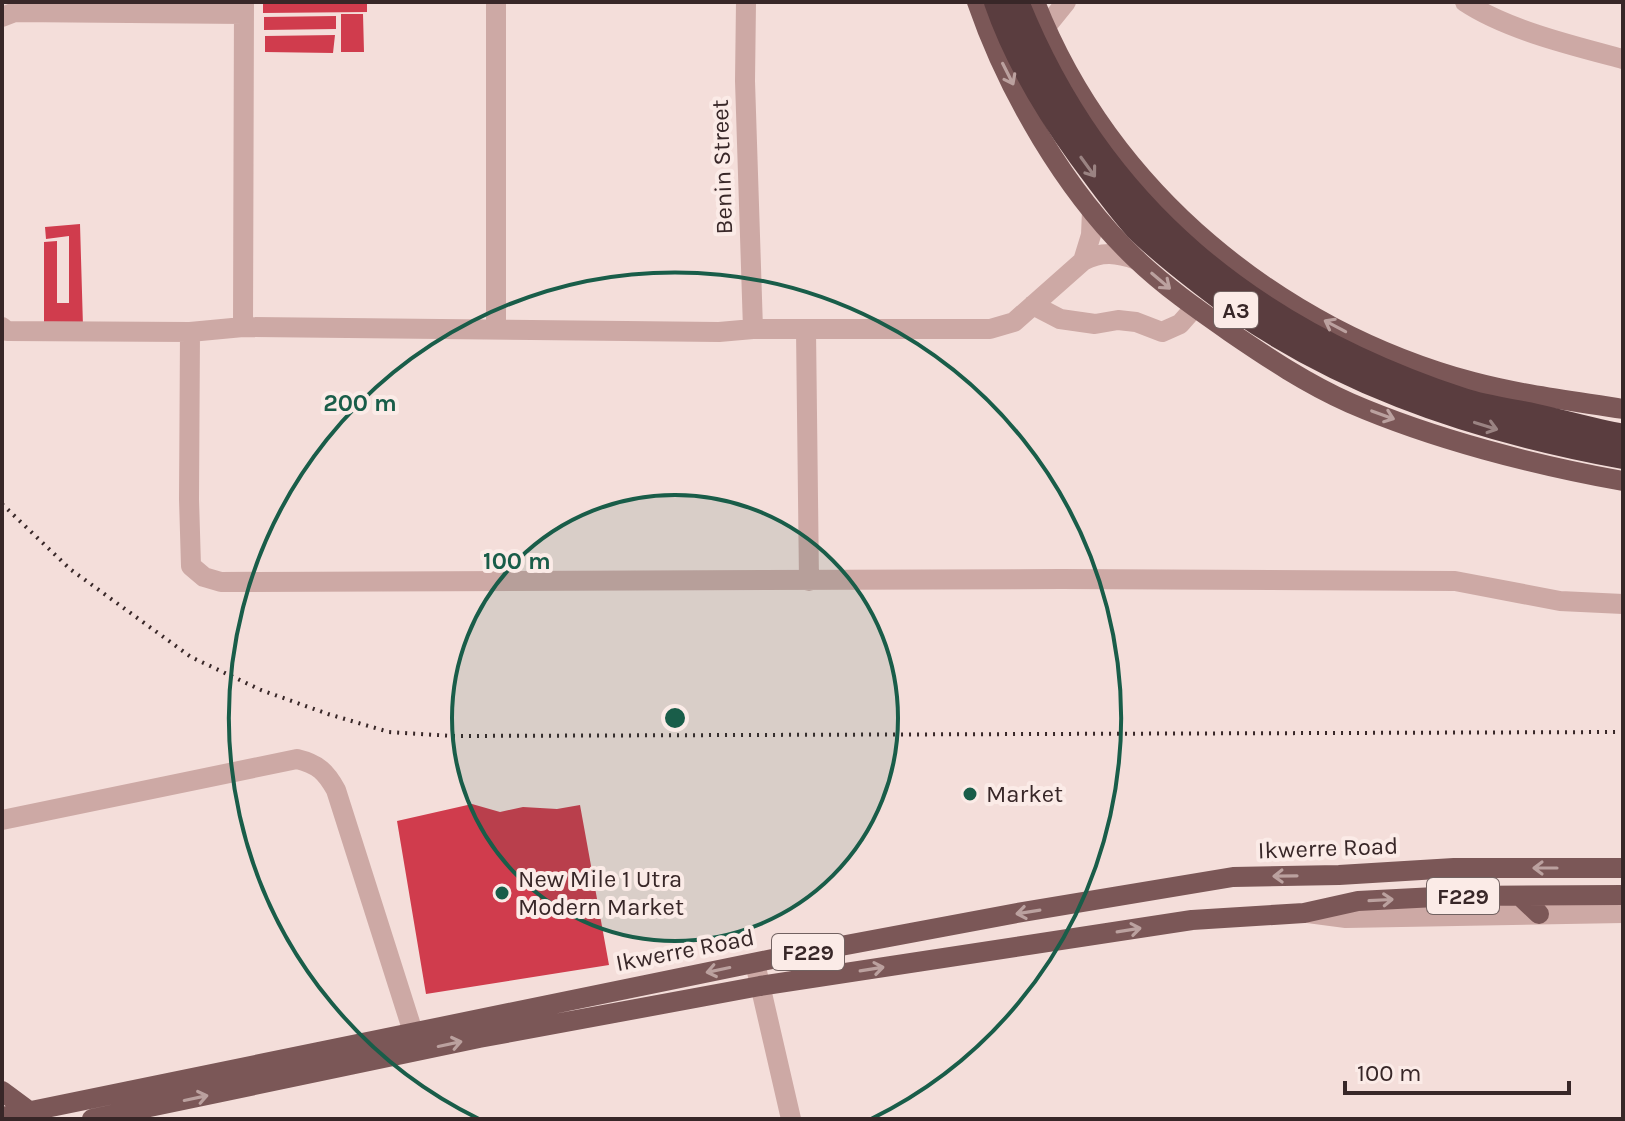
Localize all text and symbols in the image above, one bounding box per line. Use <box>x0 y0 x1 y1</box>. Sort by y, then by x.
one-way arrow <box>1001 61 1016 85</box>
street label: Benin Street <box>706 99 738 235</box>
one-way arrow <box>1080 156 1097 177</box>
one-way arrow <box>1151 272 1171 290</box>
road number: A3 <box>1214 292 1258 328</box>
one-way arrow <box>1323 317 1347 333</box>
text: 200 m <box>323 389 397 417</box>
one-way arrow <box>1370 409 1394 423</box>
one-way arrow <box>1473 419 1499 434</box>
text: 100 m <box>483 547 551 575</box>
centre of rings <box>661 704 689 732</box>
place label: Market <box>986 780 1063 808</box>
marker: Market <box>961 785 979 803</box>
street label: Ikwerre Road <box>1257 832 1399 864</box>
one-way arrow <box>1532 860 1559 876</box>
place label: New Mile 1 Utra Modern Market <box>518 865 684 921</box>
one-way arrow <box>1272 868 1299 884</box>
road number: F229 <box>1427 878 1499 914</box>
marker: New Mile 1 Utra Modern Market <box>493 884 511 902</box>
one-way arrow <box>1367 892 1394 907</box>
one-way arrow <box>1016 905 1041 920</box>
one-way arrow <box>1116 922 1141 937</box>
street label: Ikwerre Road <box>613 923 757 977</box>
road number: F229 <box>772 934 844 970</box>
one-way arrow <box>859 961 884 976</box>
one-way arrow <box>705 964 731 979</box>
one-way arrow <box>437 1036 463 1051</box>
scale bar <box>1345 1045 1569 1095</box>
text: 100 m <box>1357 1059 1422 1087</box>
one-way arrow <box>183 1089 208 1104</box>

